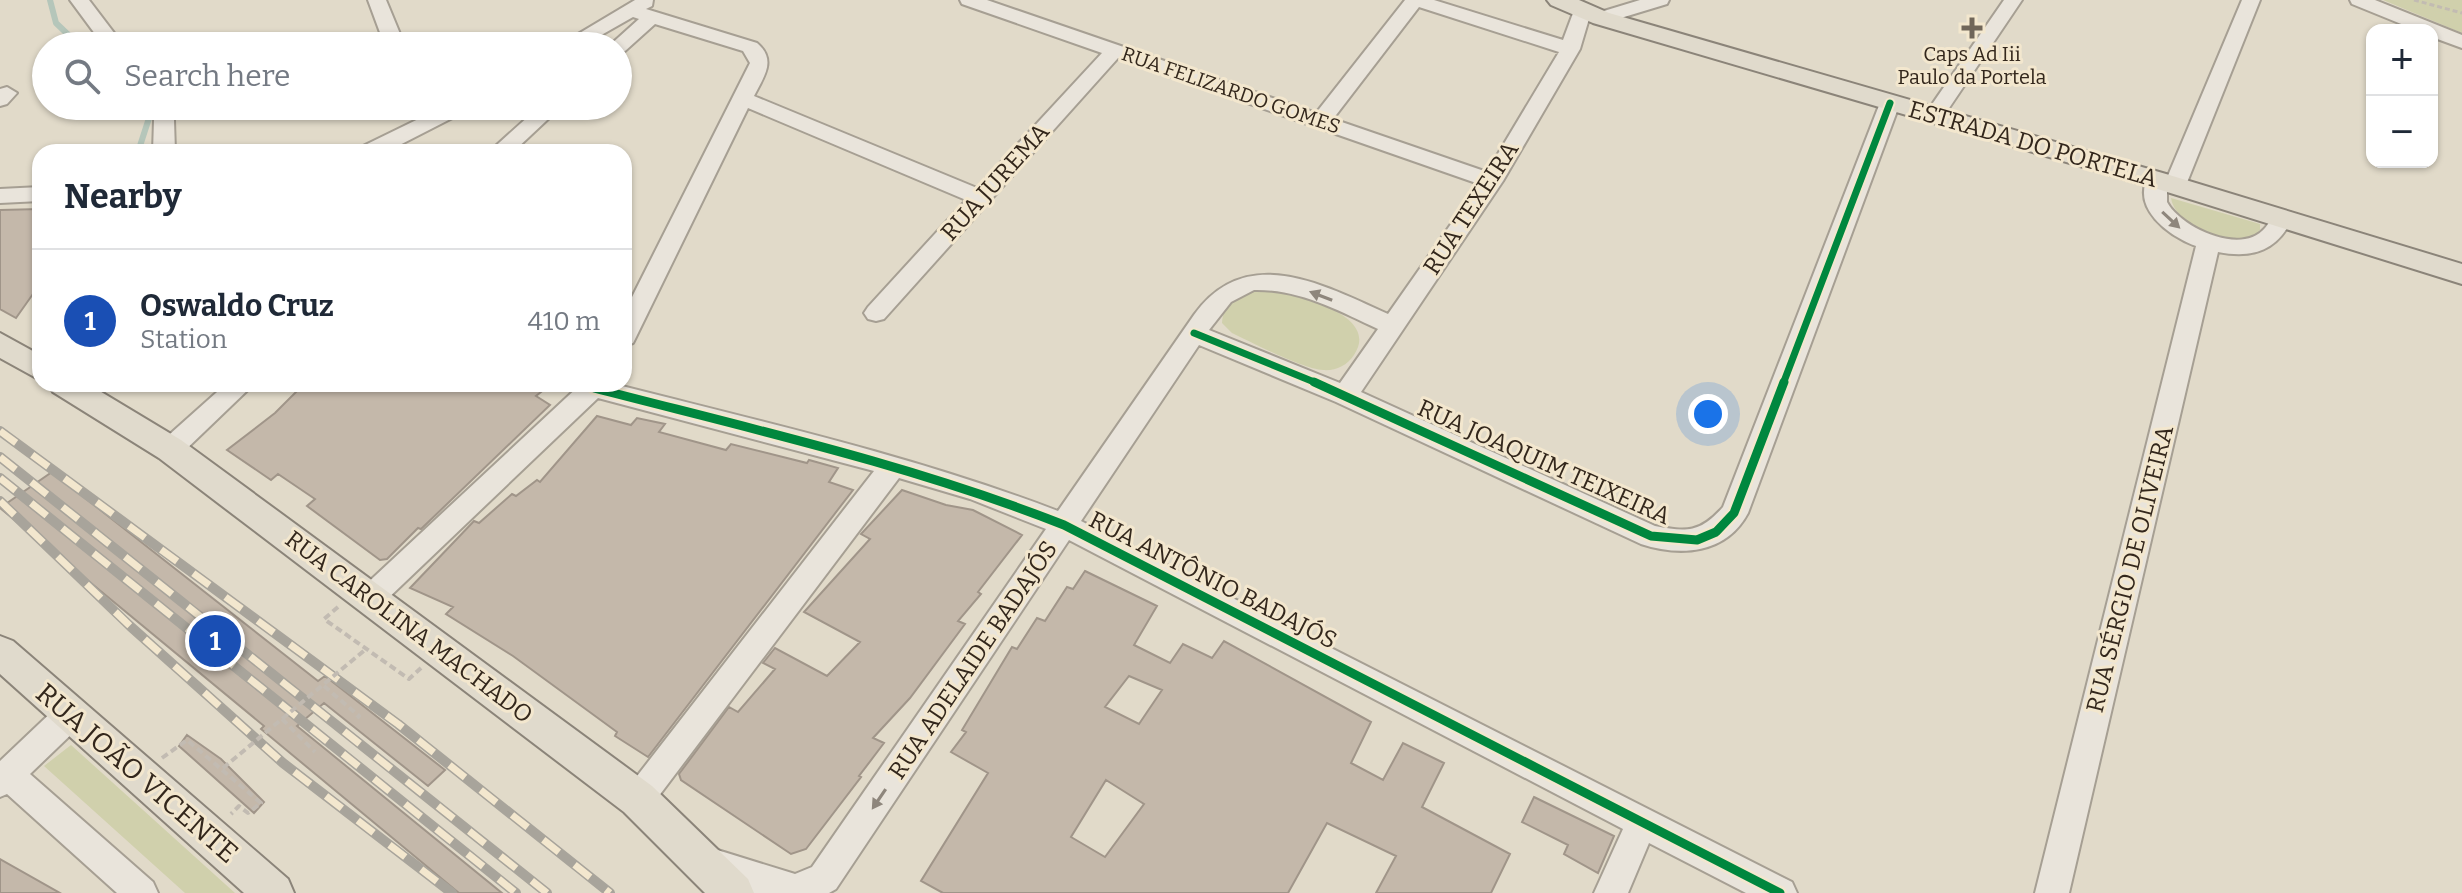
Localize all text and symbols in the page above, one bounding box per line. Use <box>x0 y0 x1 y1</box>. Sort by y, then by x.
marker: Caps Ad Iii Paulo da Portela <box>1961 17 1983 39</box>
map controls <box>2366 24 2438 168</box>
button: + <box>2366 24 2438 96</box>
search box <box>32 32 632 120</box>
street label: RUA FELIZARDO GOMES <box>1119 41 1343 139</box>
place label: Caps Ad Iii Paulo da Portela <box>1898 42 2046 89</box>
icon: search <box>60 54 104 98</box>
text: Search here <box>124 58 291 94</box>
street label: ESTRADA DO PORTELA <box>1905 95 2161 193</box>
button: − <box>2366 96 2438 168</box>
street label: RUA JUREMA <box>935 118 1055 246</box>
street label: RUA TEXEIRA <box>1418 136 1524 280</box>
text: Nearby <box>64 176 182 217</box>
one-way arrow <box>2161 210 2180 228</box>
text: Oswaldo Cruz <box>140 288 334 324</box>
one-way arrow <box>1309 289 1333 302</box>
text: 1 <box>84 306 96 337</box>
text: 410 m <box>528 306 600 337</box>
text: Station <box>140 324 227 355</box>
street label: RUA JOAQUIM TEIXEIRA <box>1413 394 1675 530</box>
your location <box>1688 394 1728 434</box>
street label: RUA SÉRGIO DE OLIVEIRA <box>2080 422 2179 715</box>
street label: RUA ANTÔNIO BADAJÓS <box>1085 504 1342 655</box>
street label: RUA CAROLINA MACHADO <box>280 525 538 729</box>
street label: RUA ADELAIDE BADAJÓS <box>883 536 1063 784</box>
pin: 1 <box>189 611 241 671</box>
street label: RUA JOÃO VICENTE <box>29 676 245 870</box>
one-way arrow <box>871 788 886 809</box>

